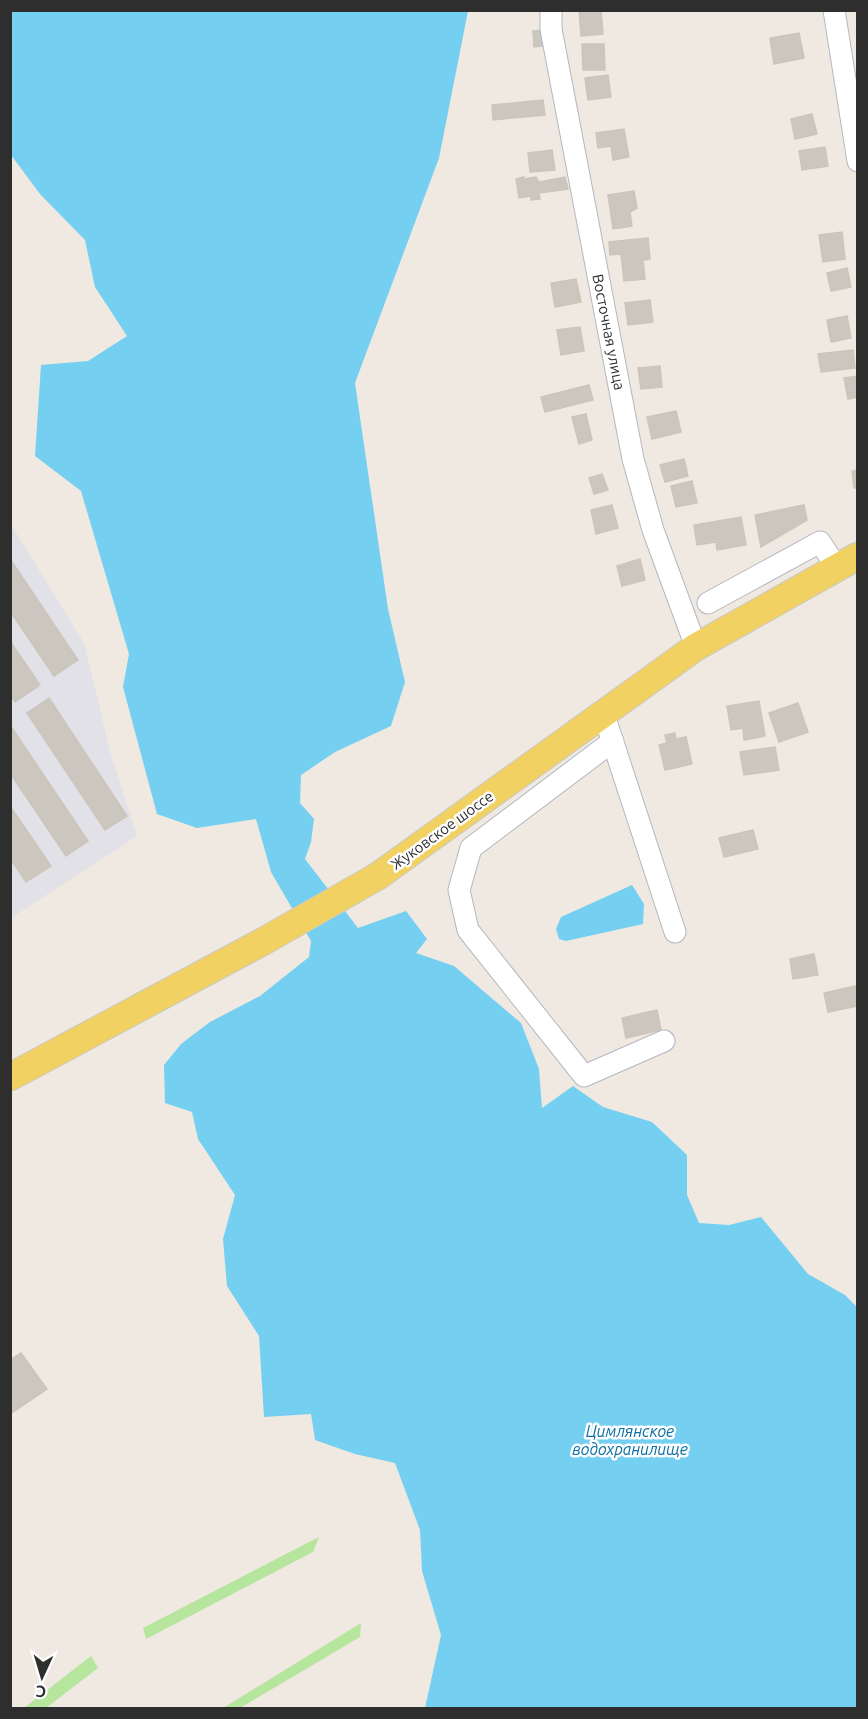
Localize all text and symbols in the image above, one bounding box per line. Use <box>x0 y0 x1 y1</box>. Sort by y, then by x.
street label: Восточная улица <box>589 273 629 391</box>
street label: Жуковское шоссе <box>388 787 496 873</box>
water label: Цимлянское водохранилище <box>572 1422 688 1458</box>
north arrow <box>12 1647 72 1707</box>
text: С <box>35 1683 47 1701</box>

